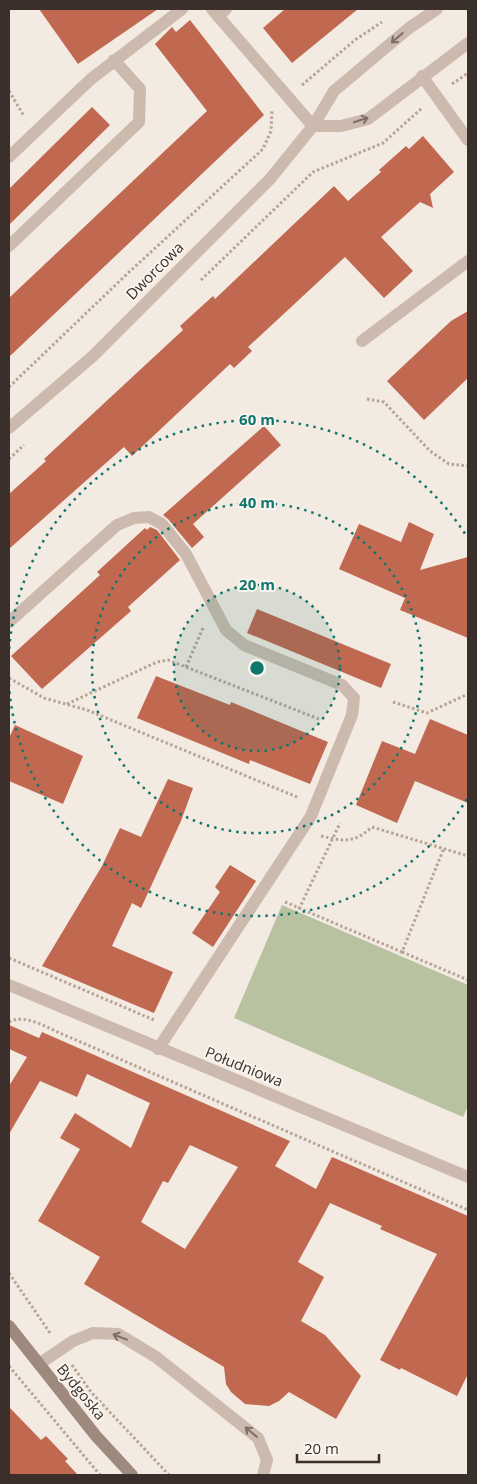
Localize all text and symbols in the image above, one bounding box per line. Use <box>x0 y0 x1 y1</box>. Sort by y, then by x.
one-way arrow <box>391 32 404 43</box>
one-way arrow <box>353 115 369 125</box>
street label: Dworcowa <box>121 237 187 303</box>
text: 60 m <box>239 409 275 429</box>
text: 40 m <box>239 492 275 512</box>
text: 20 m <box>239 574 275 594</box>
centre of rings <box>248 659 266 677</box>
street label: Południowa <box>203 1041 286 1091</box>
one-way arrow <box>113 1332 128 1341</box>
street label: Bydgoska <box>53 1359 111 1424</box>
one-way arrow <box>244 1426 257 1438</box>
scale bar <box>297 1432 380 1464</box>
text: 20 m <box>304 1438 339 1458</box>

